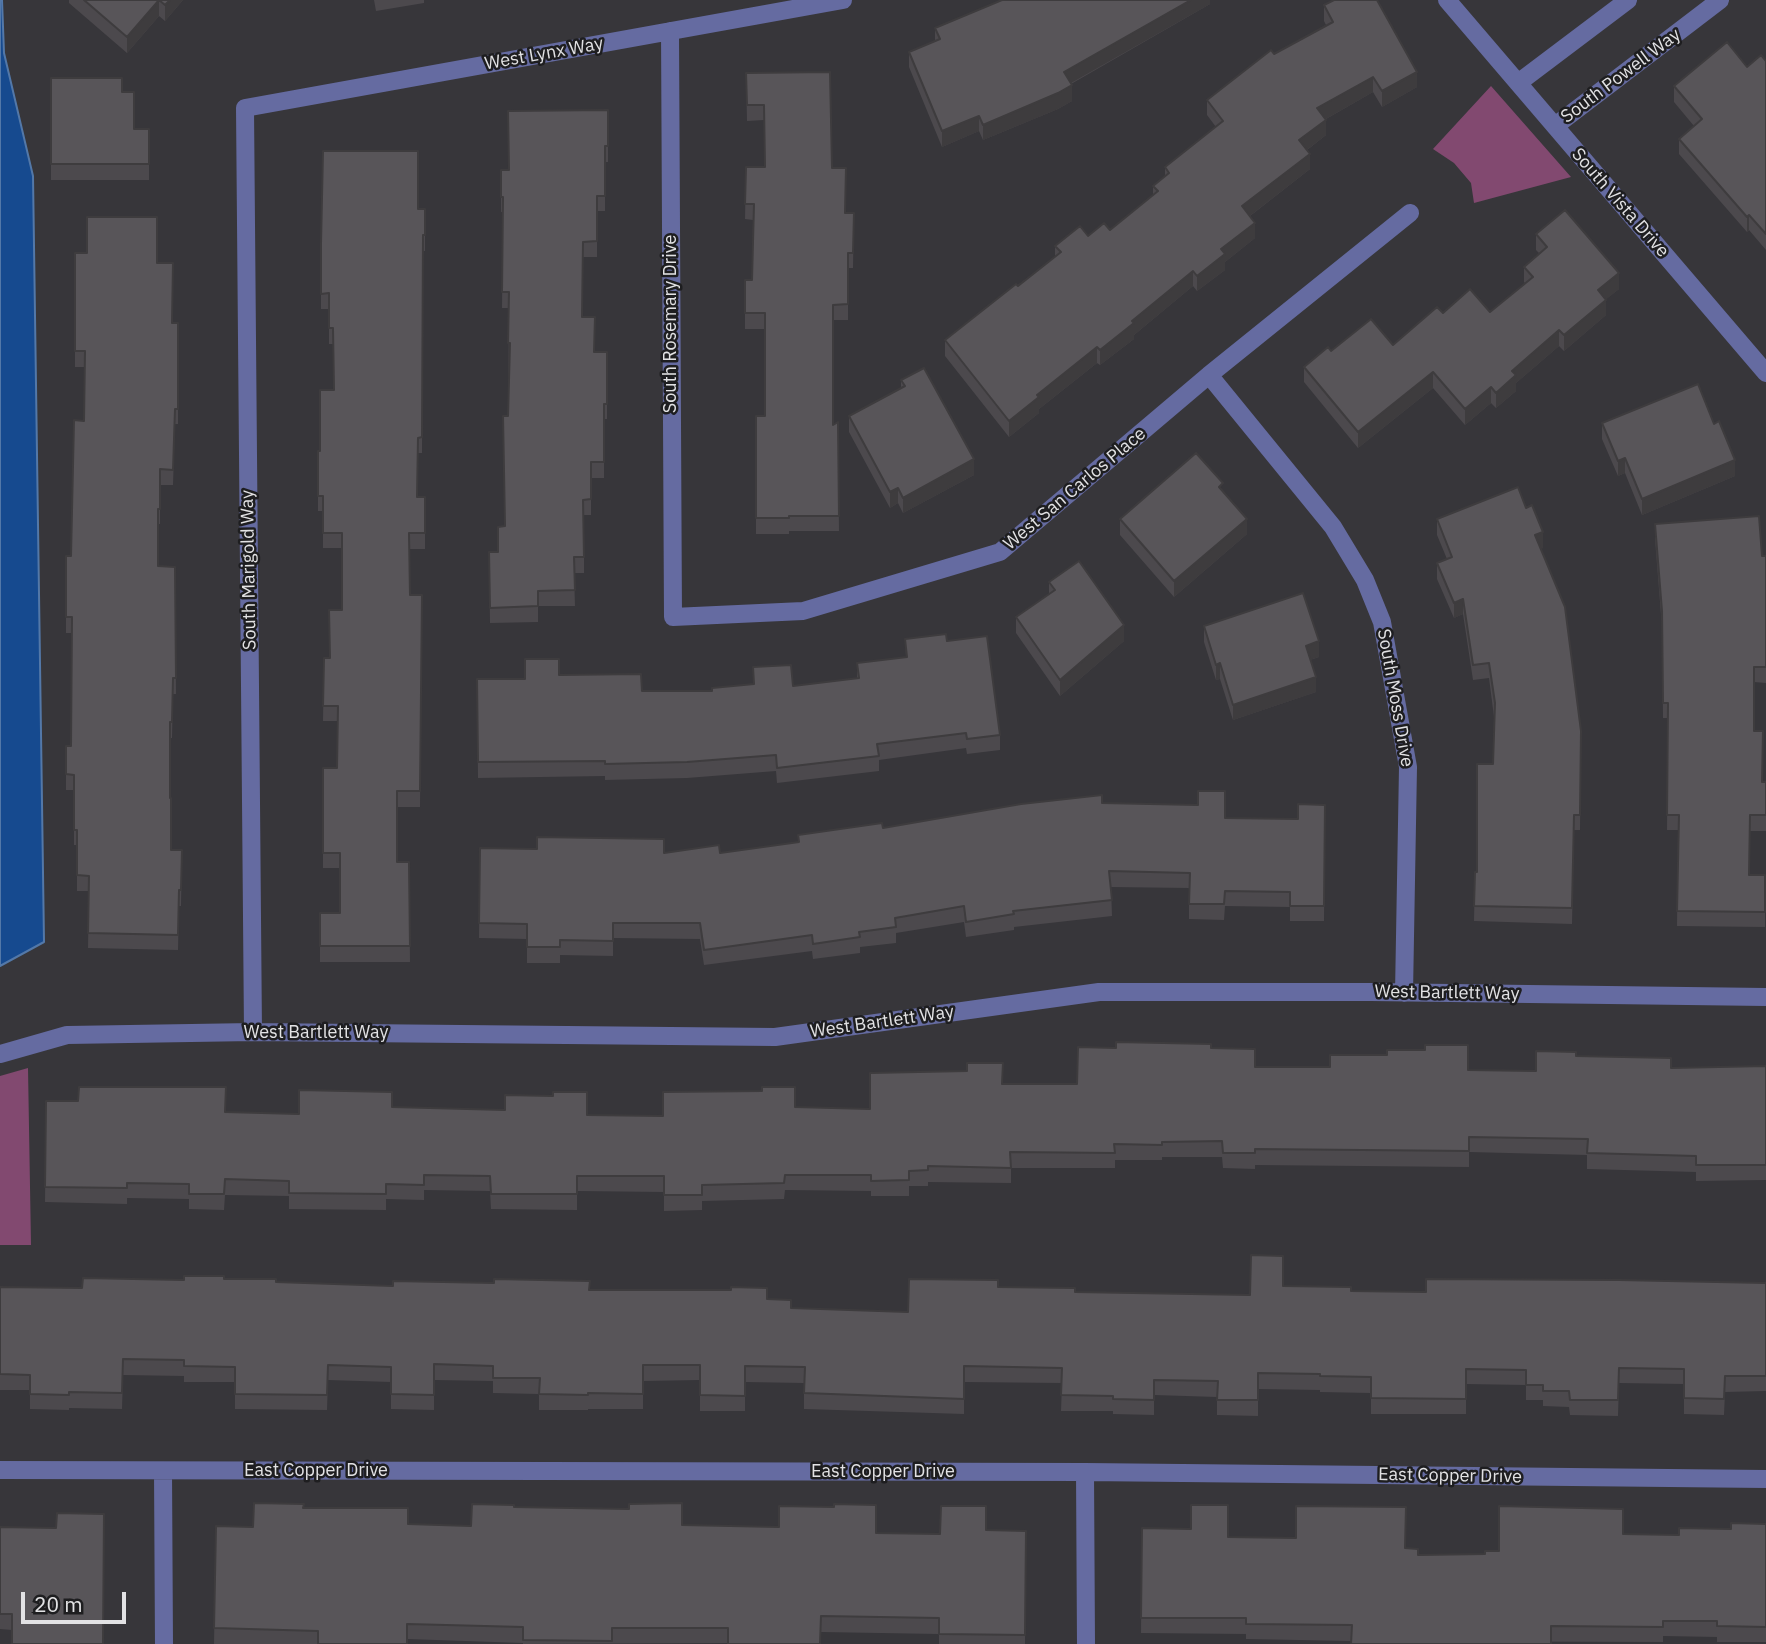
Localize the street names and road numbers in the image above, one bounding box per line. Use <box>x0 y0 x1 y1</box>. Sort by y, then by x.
street label: South Powell Way <box>1557 24 1685 128</box>
street label: West Lynx Way <box>483 33 605 75</box>
street label: South Vista Drive <box>1567 144 1673 262</box>
street label: South Rosemary Drive <box>660 235 682 413</box>
street label: West San Carlos Place <box>999 423 1151 555</box>
street label: South Marigold Way <box>237 490 261 650</box>
street label: South Moss Drive <box>1372 627 1418 769</box>
street label: West Bartlett Way <box>1374 981 1520 1005</box>
street label: West Bartlett Way <box>809 1001 955 1043</box>
street label: West Bartlett Way <box>243 1022 389 1044</box>
street label: East Copper Drive <box>244 1460 388 1482</box>
street label: East Copper Drive <box>811 1461 955 1483</box>
street label: East Copper Drive <box>1378 1464 1522 1488</box>

